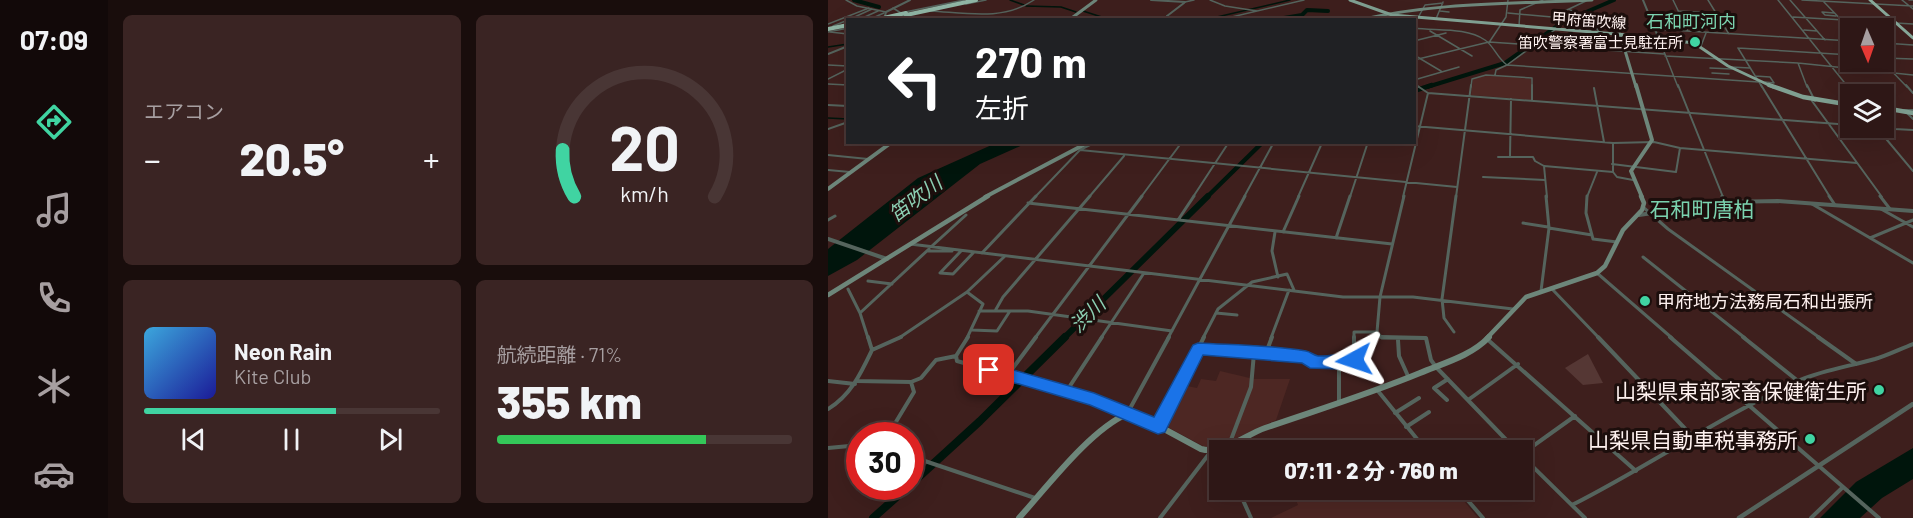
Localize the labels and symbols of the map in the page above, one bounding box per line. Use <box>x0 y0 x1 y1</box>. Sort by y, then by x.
street label: 甲府笛吹線 <box>1551 8 1627 32</box>
district label: 石和町河内 <box>1646 10 1736 32</box>
north arrow <box>1840 18 1894 72</box>
place label: 笛吹警察署富士見駐在所 <box>1518 33 1683 51</box>
marker: 笛吹警察署富士見駐在所 <box>1688 35 1702 49</box>
water label: 笛吹川 <box>884 169 948 226</box>
district label: 石和町唐柏 <box>1650 196 1755 221</box>
water label: 渋川 <box>1064 290 1111 337</box>
place label: 甲府地方法務局石和出張所 <box>1657 290 1873 312</box>
marker: 甲府地方法務局石和出張所 <box>1638 294 1652 308</box>
position arrow <box>1322 328 1386 392</box>
pin <box>963 344 1014 395</box>
place label: 山梨県東部家畜保健衛生所 <box>1615 378 1867 403</box>
marker: 山梨県東部家畜保健衛生所 <box>1872 383 1886 397</box>
speed limit sign: 30 <box>846 422 924 500</box>
place label: 山梨県自動車税事務所 <box>1588 427 1798 452</box>
marker: 山梨県自動車税事務所 <box>1803 432 1817 446</box>

